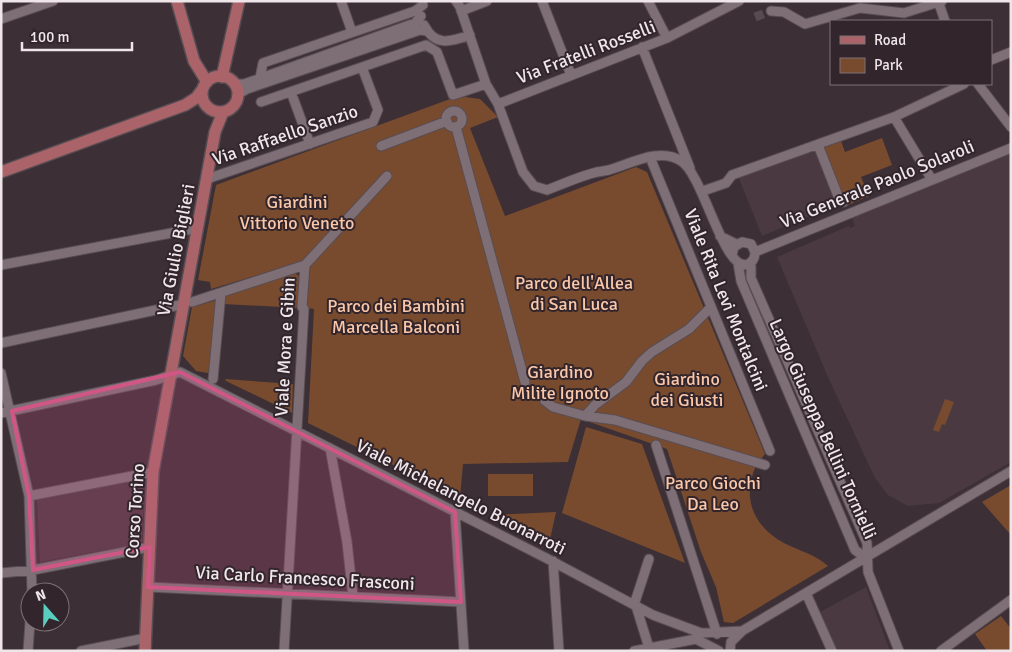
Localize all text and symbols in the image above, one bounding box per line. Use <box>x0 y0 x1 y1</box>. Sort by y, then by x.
street label: Via Fratelli Rosselli <box>514 15 658 89</box>
scale bar <box>22 20 132 52</box>
legend <box>830 20 992 85</box>
text: 100 m <box>30 28 70 46</box>
text: Road <box>874 31 906 49</box>
text: Park <box>874 56 903 74</box>
street label: Via Raffaello Sanzio <box>209 100 361 170</box>
street label: Via Generale Paolo Solaroli <box>777 135 977 233</box>
street label: Via Giulio Biglieri <box>152 182 200 318</box>
park label: Giardini Vittorio Veneto <box>240 191 354 234</box>
street label: Viale Rita Levi Montalcini <box>679 206 773 394</box>
park label: Parco dell'Allea di San Luca <box>515 272 633 315</box>
street label: Viale Mora e Gibin <box>270 277 300 417</box>
park label: Parco dei Bambini Marcella Balconi <box>327 295 465 338</box>
street label: Largo Giuseppa Bellini Tornielli <box>764 315 882 543</box>
park label: Giardino Milite Ignoto <box>511 361 609 404</box>
park label: Giardino dei Giusti <box>651 368 723 411</box>
street label: Viale Michelangelo Buonarroti <box>352 434 570 560</box>
street label: Corso Torino <box>121 463 149 559</box>
park label: Parco Giochi Da Leo <box>665 472 761 515</box>
street label: Via Carlo Francesco Frasconi <box>195 561 415 595</box>
north arrow <box>20 582 70 632</box>
text: N <box>33 586 48 605</box>

